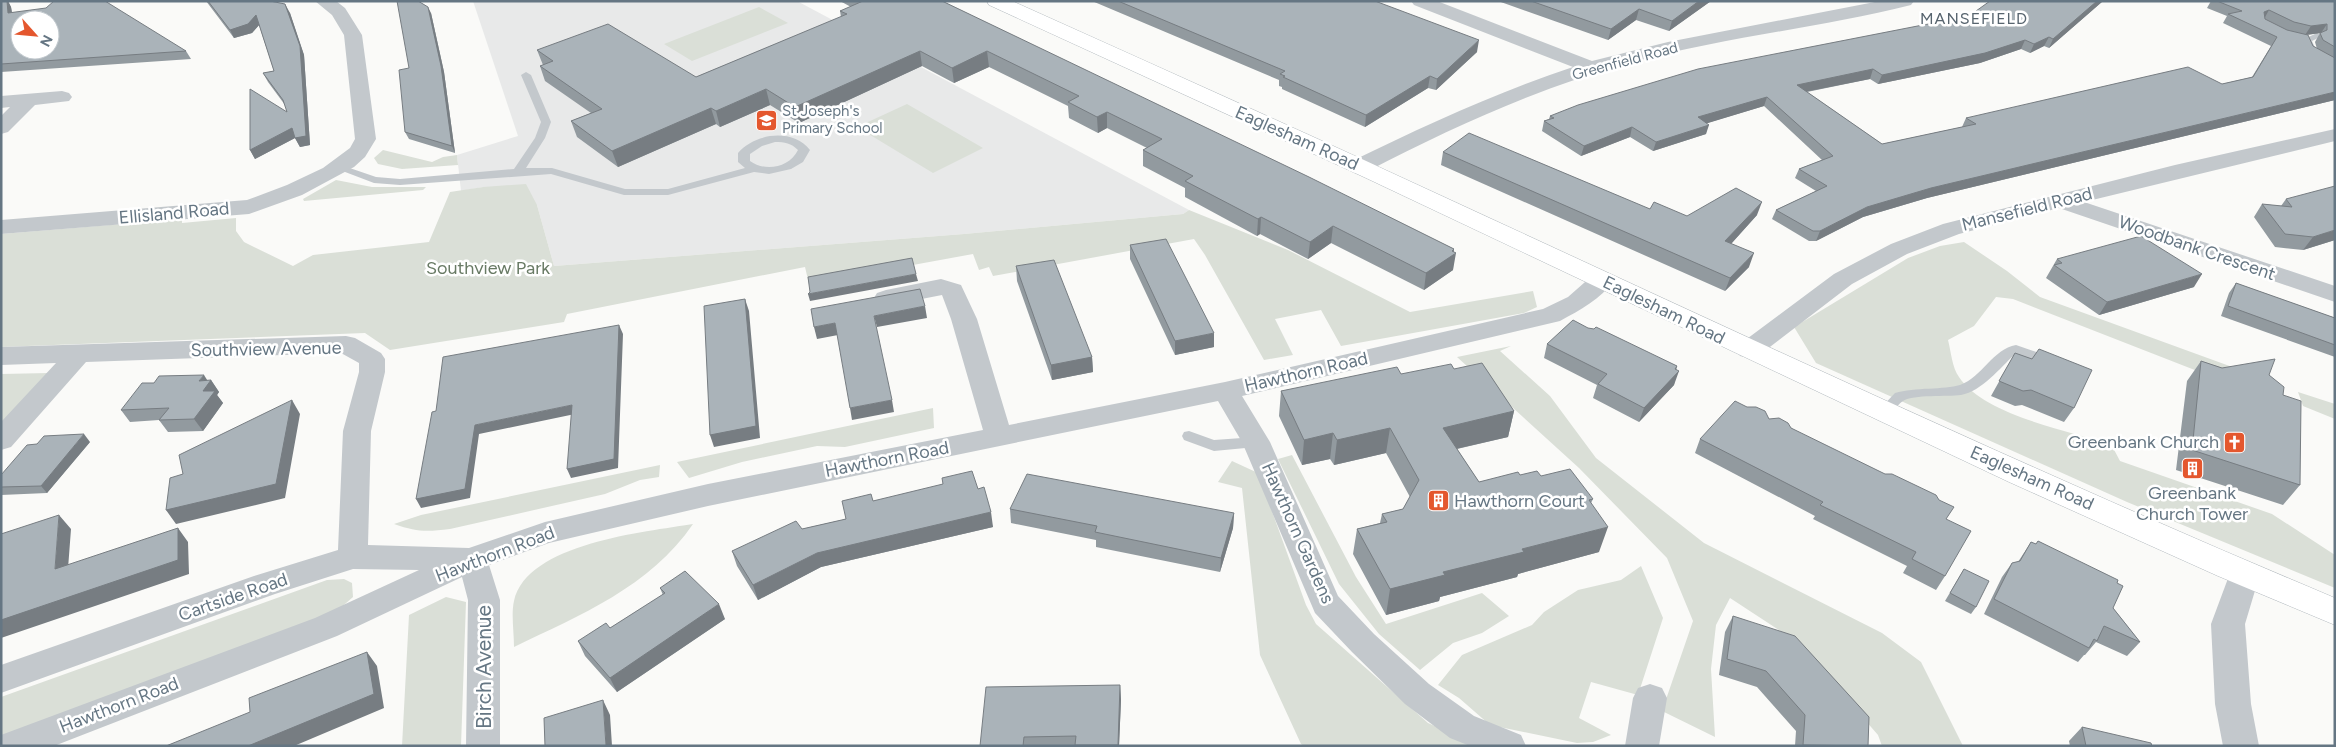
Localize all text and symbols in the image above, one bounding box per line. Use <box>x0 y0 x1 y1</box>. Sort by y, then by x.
district label: MANSEFIELD <box>1920 9 2028 28</box>
north arrow <box>10 10 60 60</box>
text: N <box>36 32 56 49</box>
street label: Greenfield Road <box>1570 38 1680 84</box>
street label: Eaglesham Road <box>1232 101 1362 175</box>
place label: St Joseph's Primary School <box>782 102 883 137</box>
school or university icon: St Joseph's Primary School <box>754 108 778 132</box>
street label: Mansefield Road <box>1959 182 2095 236</box>
street label: Ellisland Road <box>118 197 230 229</box>
street label: Woodbank Crescent <box>2116 211 2279 285</box>
park label: Southview Park <box>426 257 550 279</box>
street label: Eaglesham Road <box>1599 271 1729 349</box>
street label: Southview Avenue <box>190 337 342 361</box>
street label: Hawthorn Road <box>1242 347 1370 397</box>
church icon: Greenbank Church <box>2223 430 2247 454</box>
place label: Greenbank Church <box>2068 431 2219 453</box>
street label: Hawthorn Road <box>823 436 951 482</box>
street label: Eaglesham Road <box>1967 441 2097 515</box>
building icon: Greenbank Church Tower <box>2180 456 2204 480</box>
street label: Hawthorn Gardens <box>1257 459 1339 607</box>
place label: Greenbank Church Tower <box>2136 482 2248 525</box>
building icon: Hawthorn Court <box>1426 489 1450 513</box>
place label: Hawthorn Court <box>1454 490 1585 512</box>
street label: Hawthorn Road <box>432 521 558 587</box>
street label: Cartside Road <box>176 568 290 626</box>
street label: Birch Avenue <box>471 605 496 729</box>
street label: Hawthorn Road <box>56 672 182 738</box>

